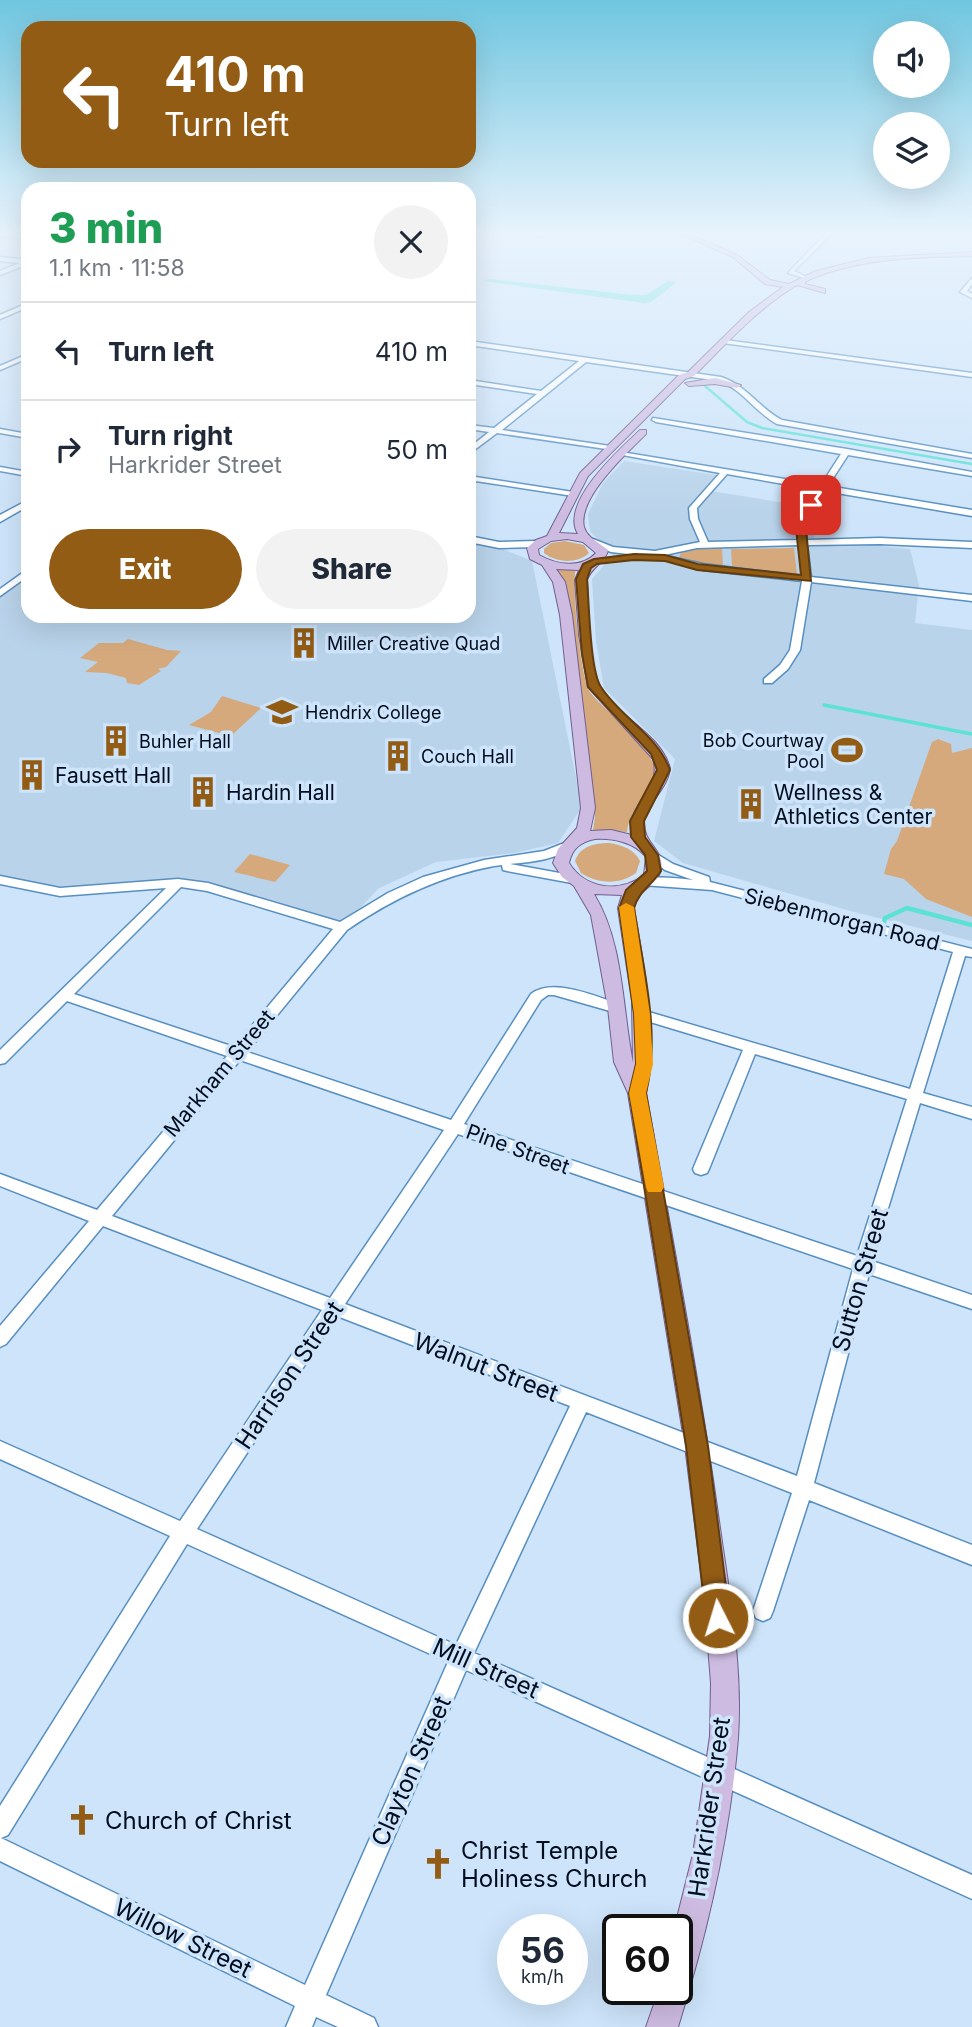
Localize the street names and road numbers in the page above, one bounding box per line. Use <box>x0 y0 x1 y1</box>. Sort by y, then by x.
street label: Siebenmorgan Road <box>742 883 942 955</box>
street label: Markham Street <box>159 1004 280 1142</box>
street label: Pine Street <box>463 1119 573 1179</box>
street label: Sutton Street <box>826 1205 894 1355</box>
street label: Harrison Street <box>229 1296 349 1454</box>
street label: Walnut Street <box>410 1326 562 1408</box>
street label: Mill Street <box>428 1632 544 1704</box>
street label: Clayton Street <box>365 1691 457 1850</box>
street label: Harkrider Street <box>682 1715 736 1899</box>
street label: Willow Street <box>110 1892 257 1984</box>

